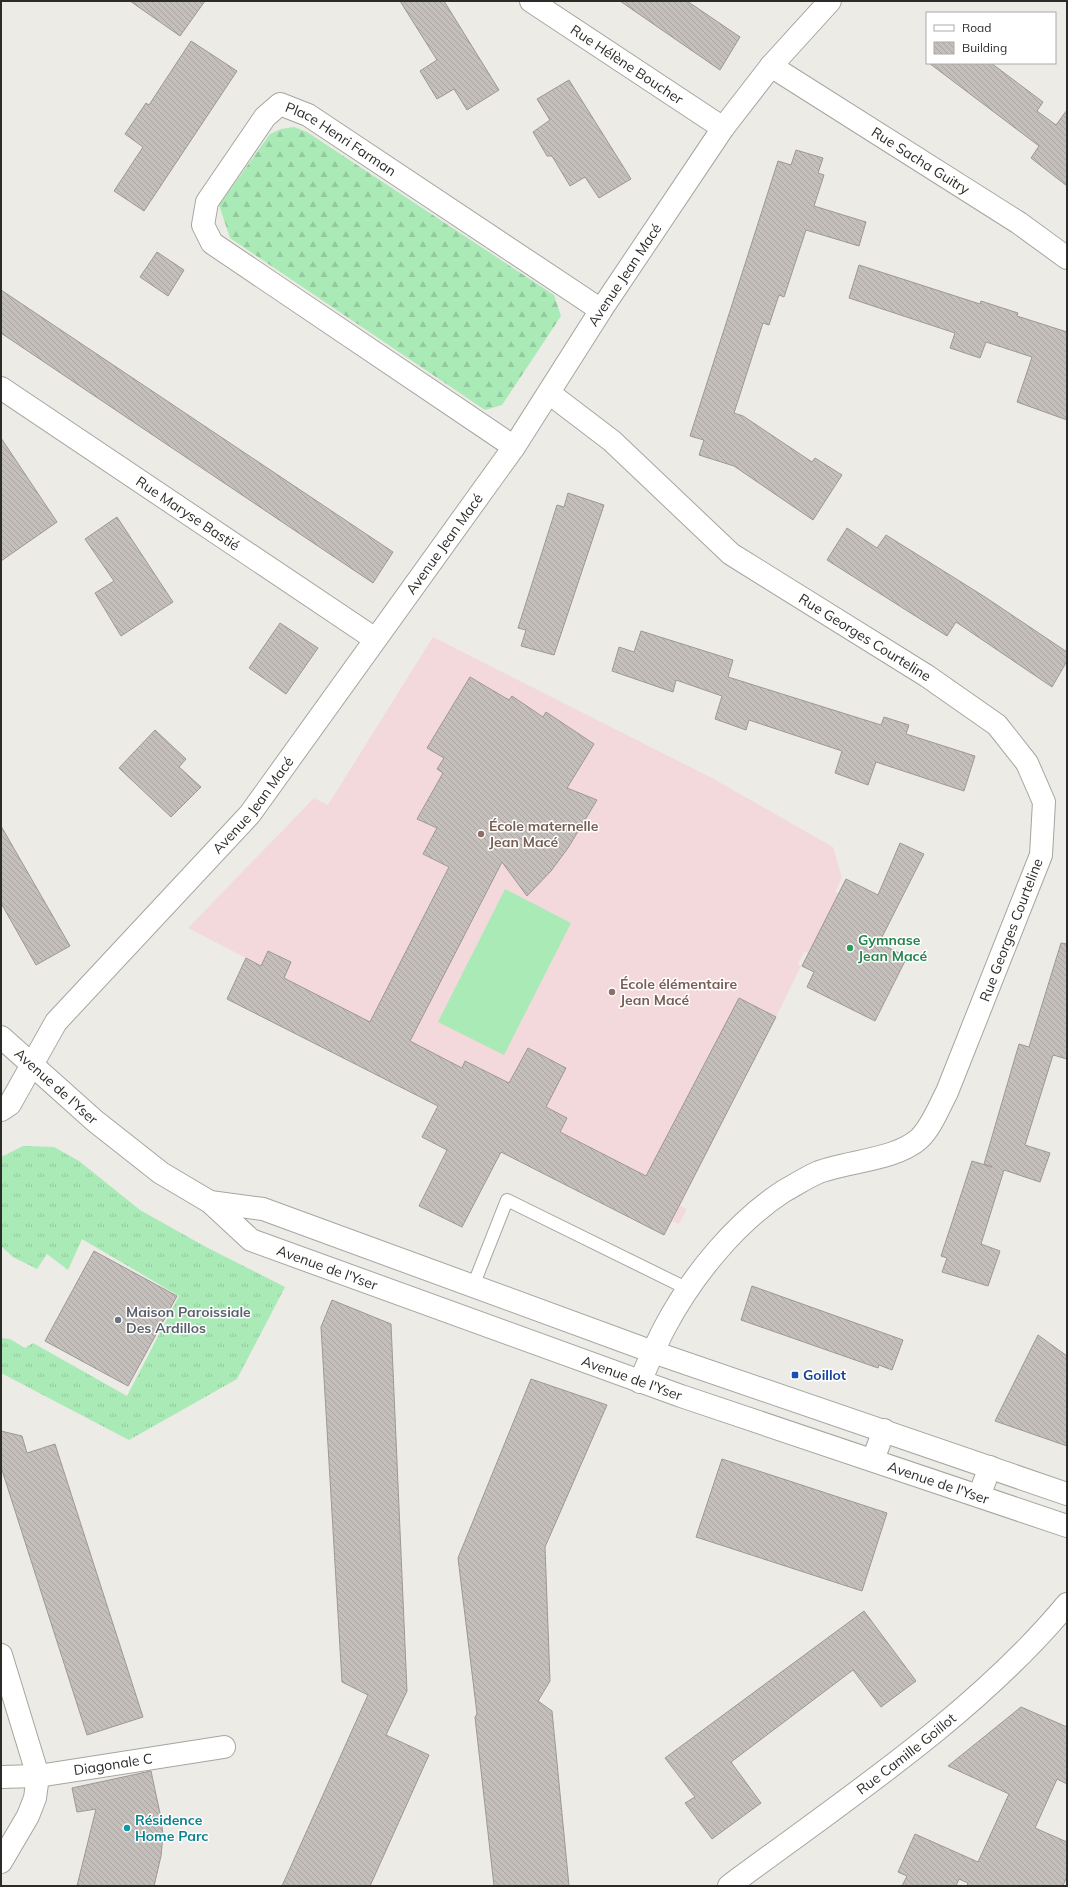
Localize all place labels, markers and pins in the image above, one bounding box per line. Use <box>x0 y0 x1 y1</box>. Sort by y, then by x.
place label: École maternelle Jean Macé <box>489 817 599 851</box>
marker: École maternelle Jean Macé <box>476 829 486 839</box>
place label: Gymnase Jean Macé <box>858 931 927 965</box>
marker: Gymnase Jean Macé <box>845 943 855 953</box>
place label: École élémentaire Jean Macé <box>620 975 737 1009</box>
marker: École élémentaire Jean Macé <box>607 987 617 997</box>
place label: Maison Paroissiale Des Ardillos <box>126 1303 251 1337</box>
marker: Maison Paroissiale Des Ardillos <box>113 1315 123 1325</box>
place label: Goillot <box>803 1366 847 1384</box>
marker: Goillot <box>790 1370 800 1380</box>
place label: Résidence Home Parc <box>135 1811 208 1845</box>
marker: Résidence Home Parc <box>122 1823 132 1833</box>

